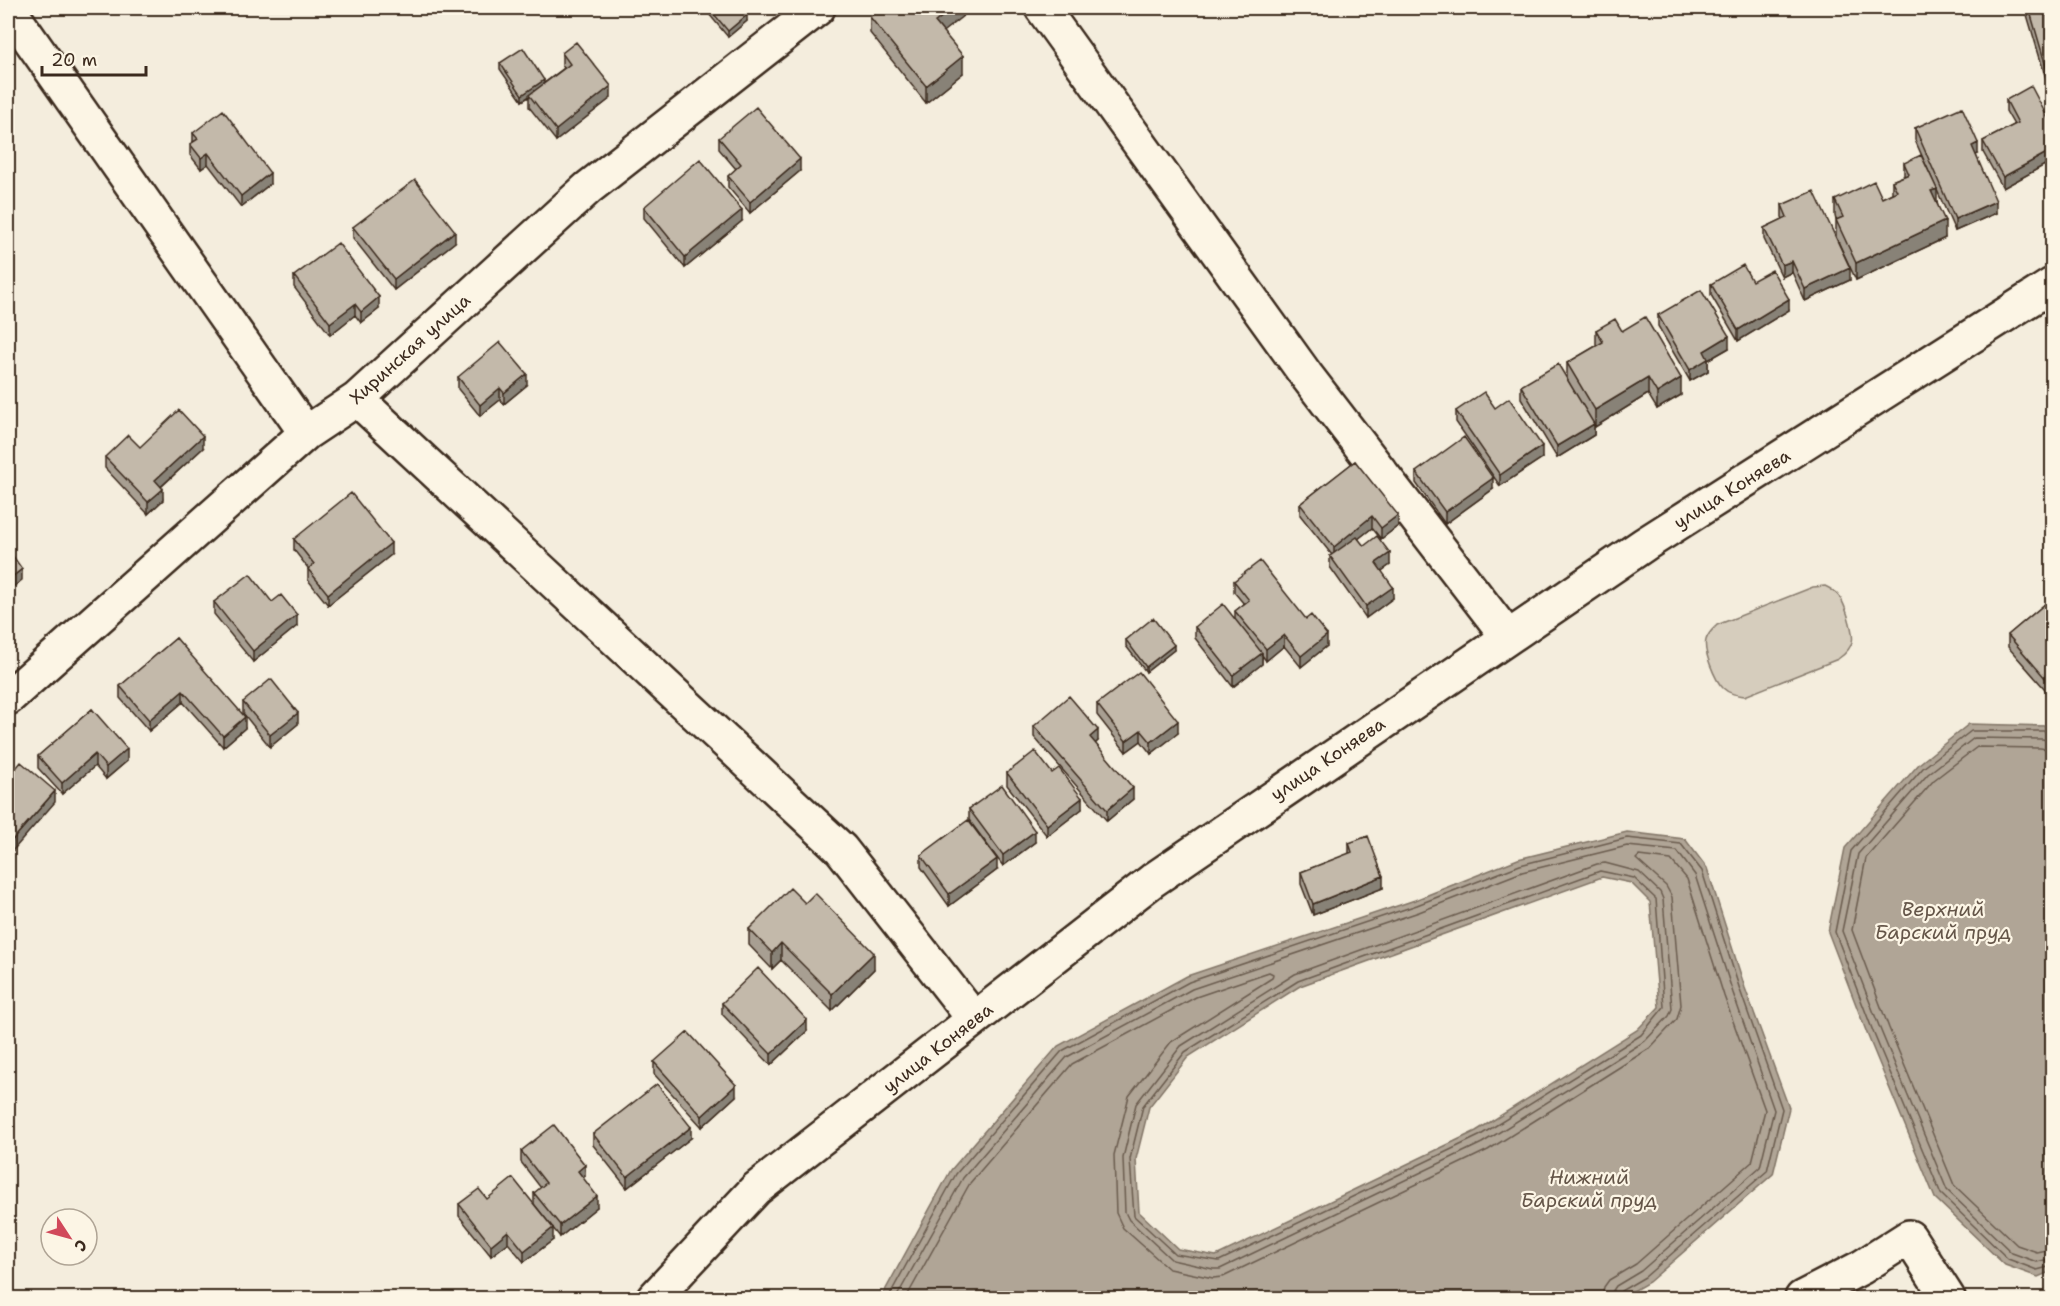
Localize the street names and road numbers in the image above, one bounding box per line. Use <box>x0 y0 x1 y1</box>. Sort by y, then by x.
street label: Хиринская улица <box>344 288 476 410</box>
street label: улица Коняева <box>1669 444 1795 534</box>
street label: улица Коняева <box>1266 712 1390 806</box>
street label: улица Коняева <box>878 998 998 1098</box>

